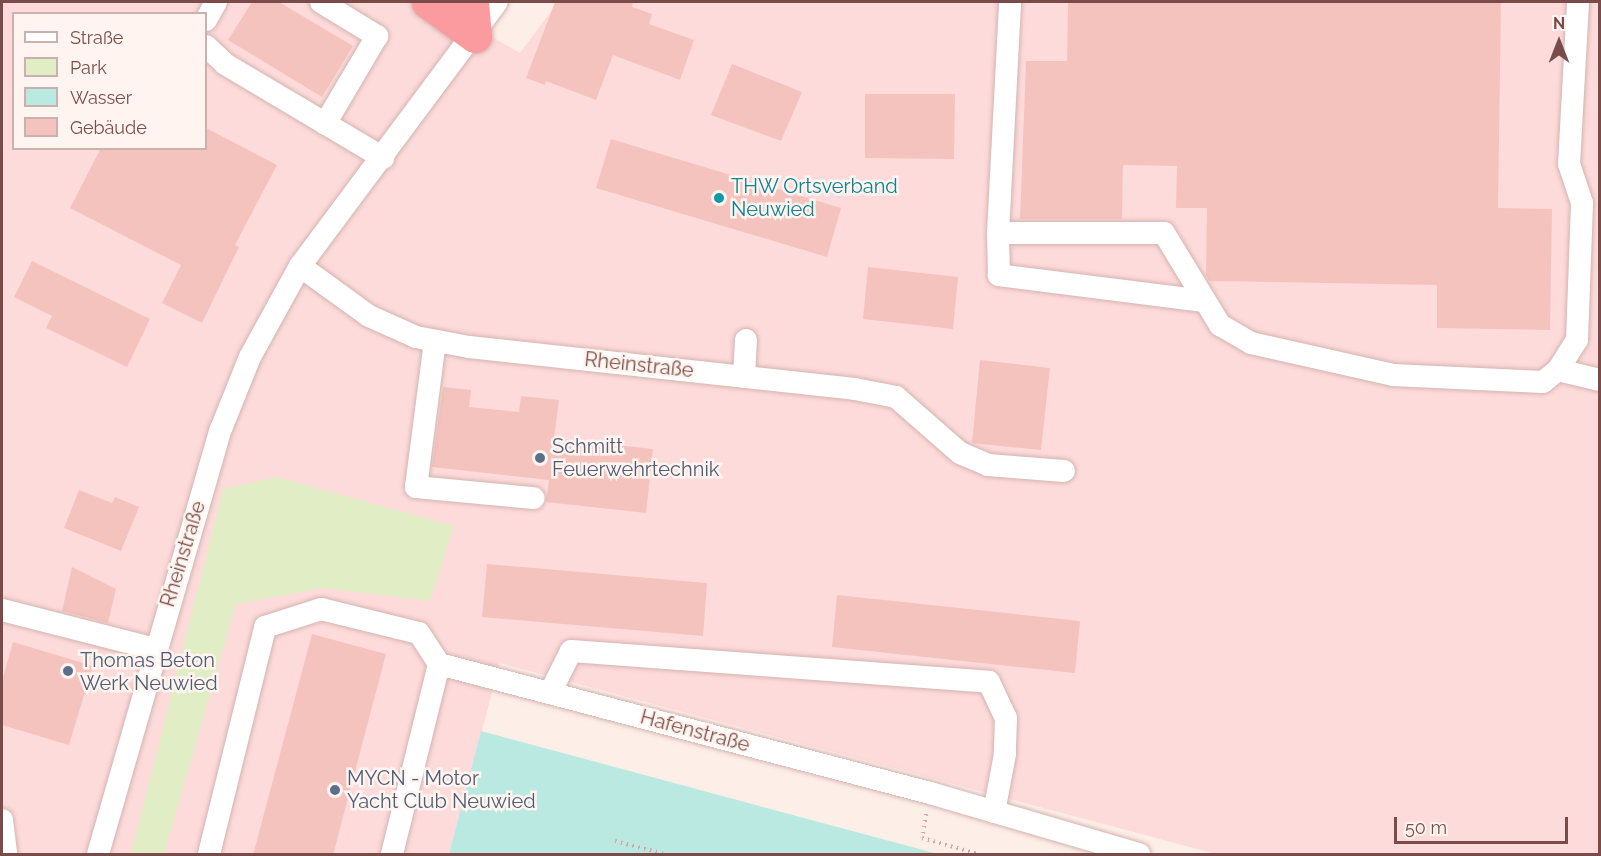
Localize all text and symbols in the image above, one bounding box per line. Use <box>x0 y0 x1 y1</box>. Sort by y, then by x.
legend <box>12 12 207 150</box>
north arrow <box>1529 12 1589 72</box>
text: N <box>1553 14 1565 33</box>
text: Straße <box>70 27 123 48</box>
text: Park <box>70 57 107 78</box>
text: Wasser <box>70 87 132 108</box>
text: Gebäude <box>70 117 147 138</box>
place label: THW Ortsverband Neuwied <box>731 174 898 221</box>
marker: THW Ortsverband Neuwied <box>712 191 726 205</box>
street label: Rheinstraße <box>583 347 695 383</box>
place label: Schmitt Feuerwehrtechnik <box>552 434 719 481</box>
marker: Schmitt Feuerwehrtechnik <box>533 451 547 465</box>
street label: Rheinstraße <box>156 498 210 610</box>
place label: Thomas Beton Werk Neuwied <box>80 648 218 695</box>
marker: Thomas Beton Werk Neuwied <box>61 664 75 678</box>
street label: Hafenstraße <box>638 705 752 757</box>
place label: MYCN - Motor Yacht Club Neuwied <box>347 766 536 813</box>
marker: MYCN - Motor Yacht Club Neuwied <box>328 783 342 797</box>
scale bar <box>1397 805 1571 843</box>
text: 50 m <box>1405 817 1447 838</box>

